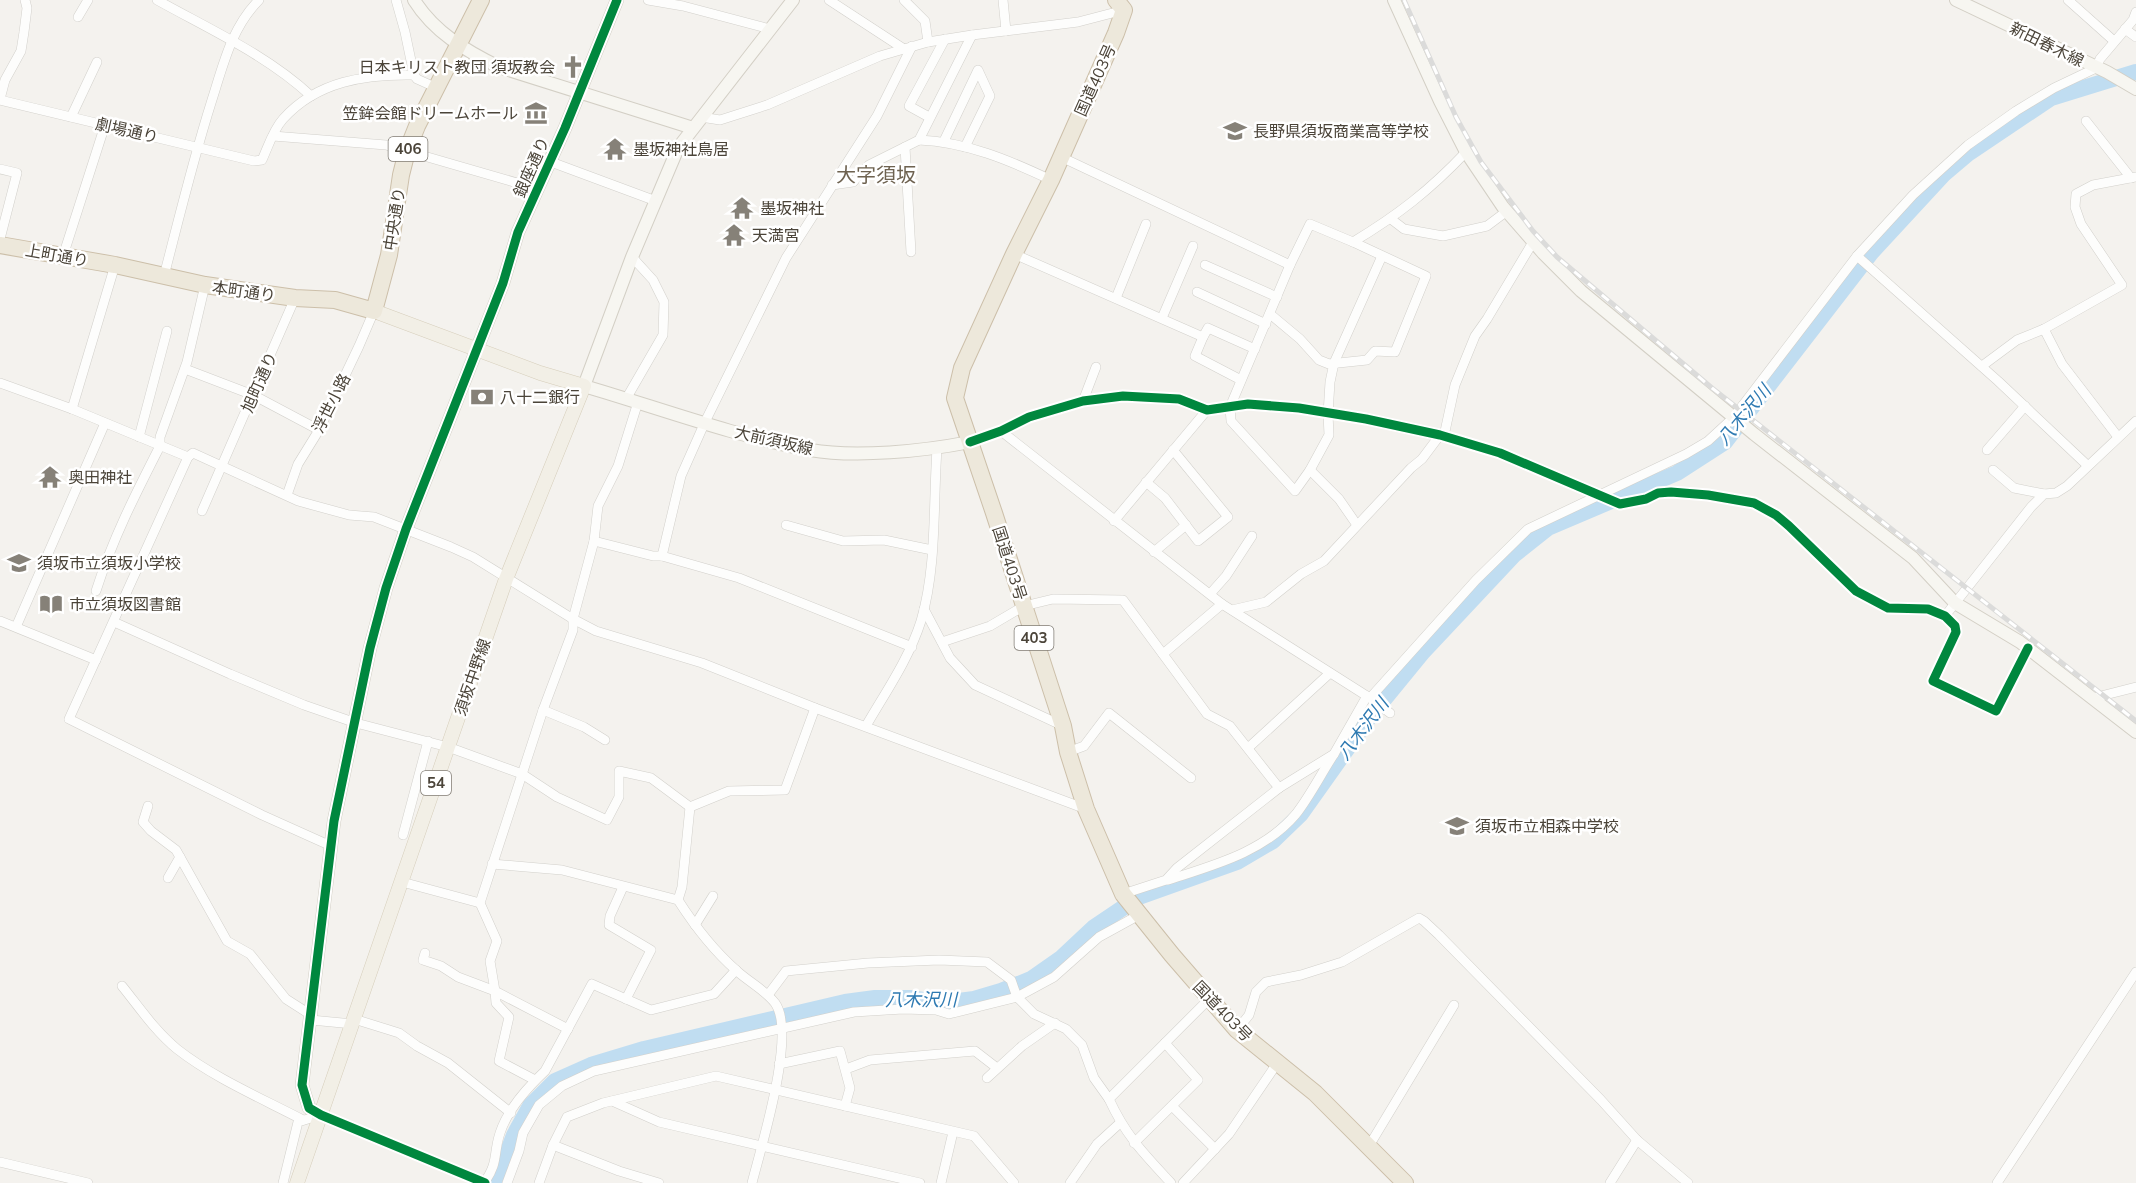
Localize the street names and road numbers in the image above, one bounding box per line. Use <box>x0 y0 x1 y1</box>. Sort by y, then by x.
street label: 新田春木線 <box>2007 17 2087 71</box>
street label: 国道403号 <box>1070 41 1120 119</box>
street label: 劇場通り <box>94 113 160 147</box>
street label: 銀座通り <box>509 134 553 200</box>
road number: 406 <box>388 137 428 161</box>
street label: 中央通り <box>379 186 409 252</box>
street label: 上町通り <box>24 240 90 270</box>
street label: 本町通り <box>211 277 277 305</box>
street label: 旭町通り <box>237 349 281 415</box>
street label: 浮世小路 <box>308 370 354 436</box>
street label: 大前須坂線 <box>733 421 815 459</box>
street label: 国道403号 <box>989 523 1031 603</box>
road number: 403 <box>1014 626 1054 650</box>
street label: 須坂中野線 <box>450 636 494 718</box>
road number: 54 <box>421 771 451 795</box>
street label: 国道403号 <box>1189 976 1257 1046</box>

